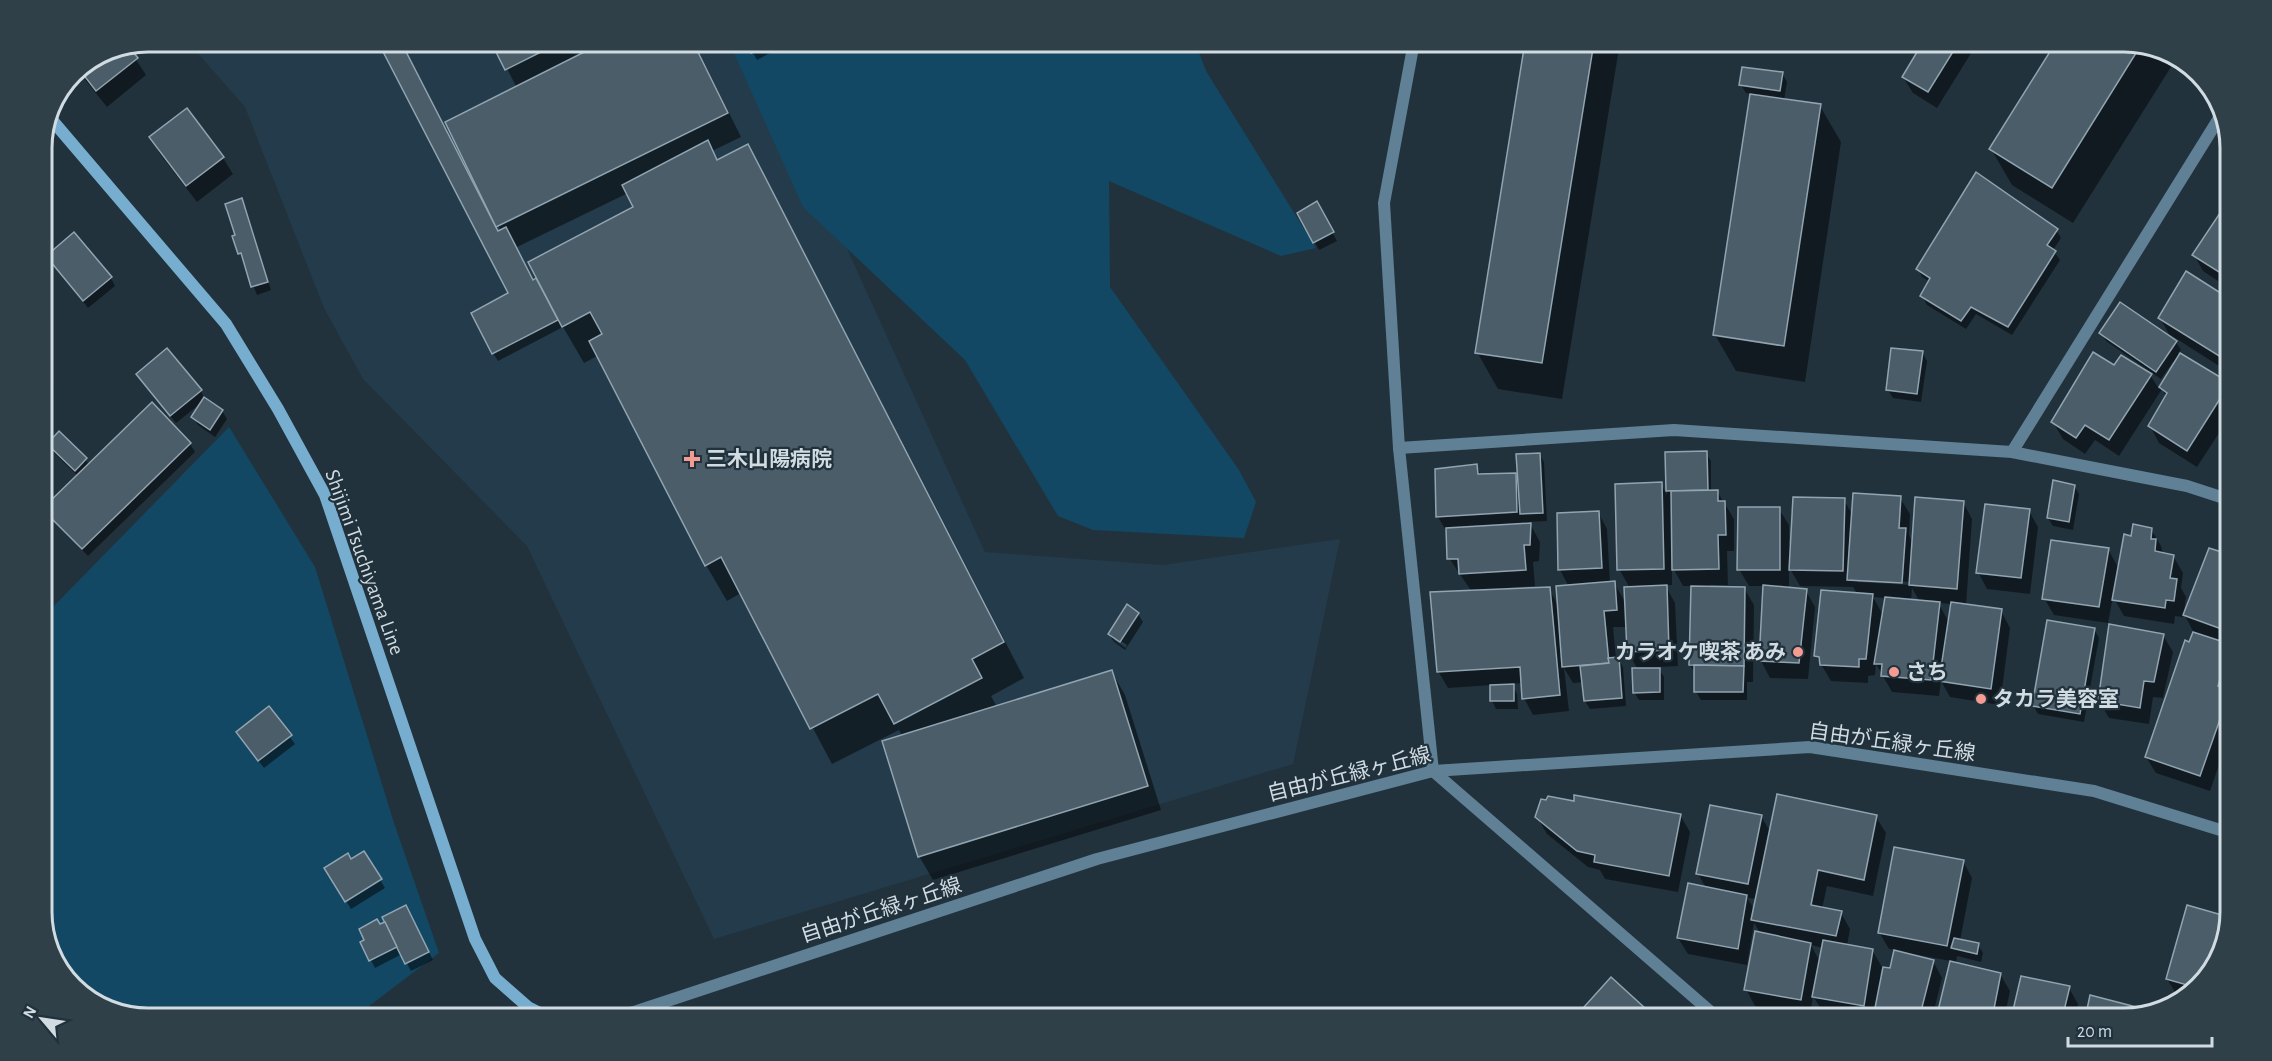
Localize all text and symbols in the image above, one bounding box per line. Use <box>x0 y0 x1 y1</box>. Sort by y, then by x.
place label: 三木山陽病院 <box>706 448 832 470</box>
marker: 三木山陽病院 <box>683 450 701 468</box>
street label: Shijimi Tsuchiyama Line <box>321 467 408 658</box>
place label: カラオケ喫茶 あみ <box>1615 641 1786 663</box>
marker: カラオケ喫茶 あみ <box>1791 645 1805 659</box>
place label: さち <box>1906 661 1948 683</box>
marker: さち <box>1887 665 1901 679</box>
place label: タカラ美容室 <box>1993 688 2119 710</box>
marker: タカラ美容室 <box>1974 692 1988 706</box>
street label: 自由が丘緑ヶ丘線 <box>1807 719 1977 765</box>
street label: 自由が丘緑ヶ丘線 <box>1265 743 1433 805</box>
street label: 自由が丘緑ヶ丘線 <box>798 874 964 946</box>
north arrow <box>12 989 72 1049</box>
text: N <box>20 1003 39 1021</box>
scale bar <box>2068 1010 2212 1048</box>
text: 20 m <box>2077 1023 2112 1041</box>

